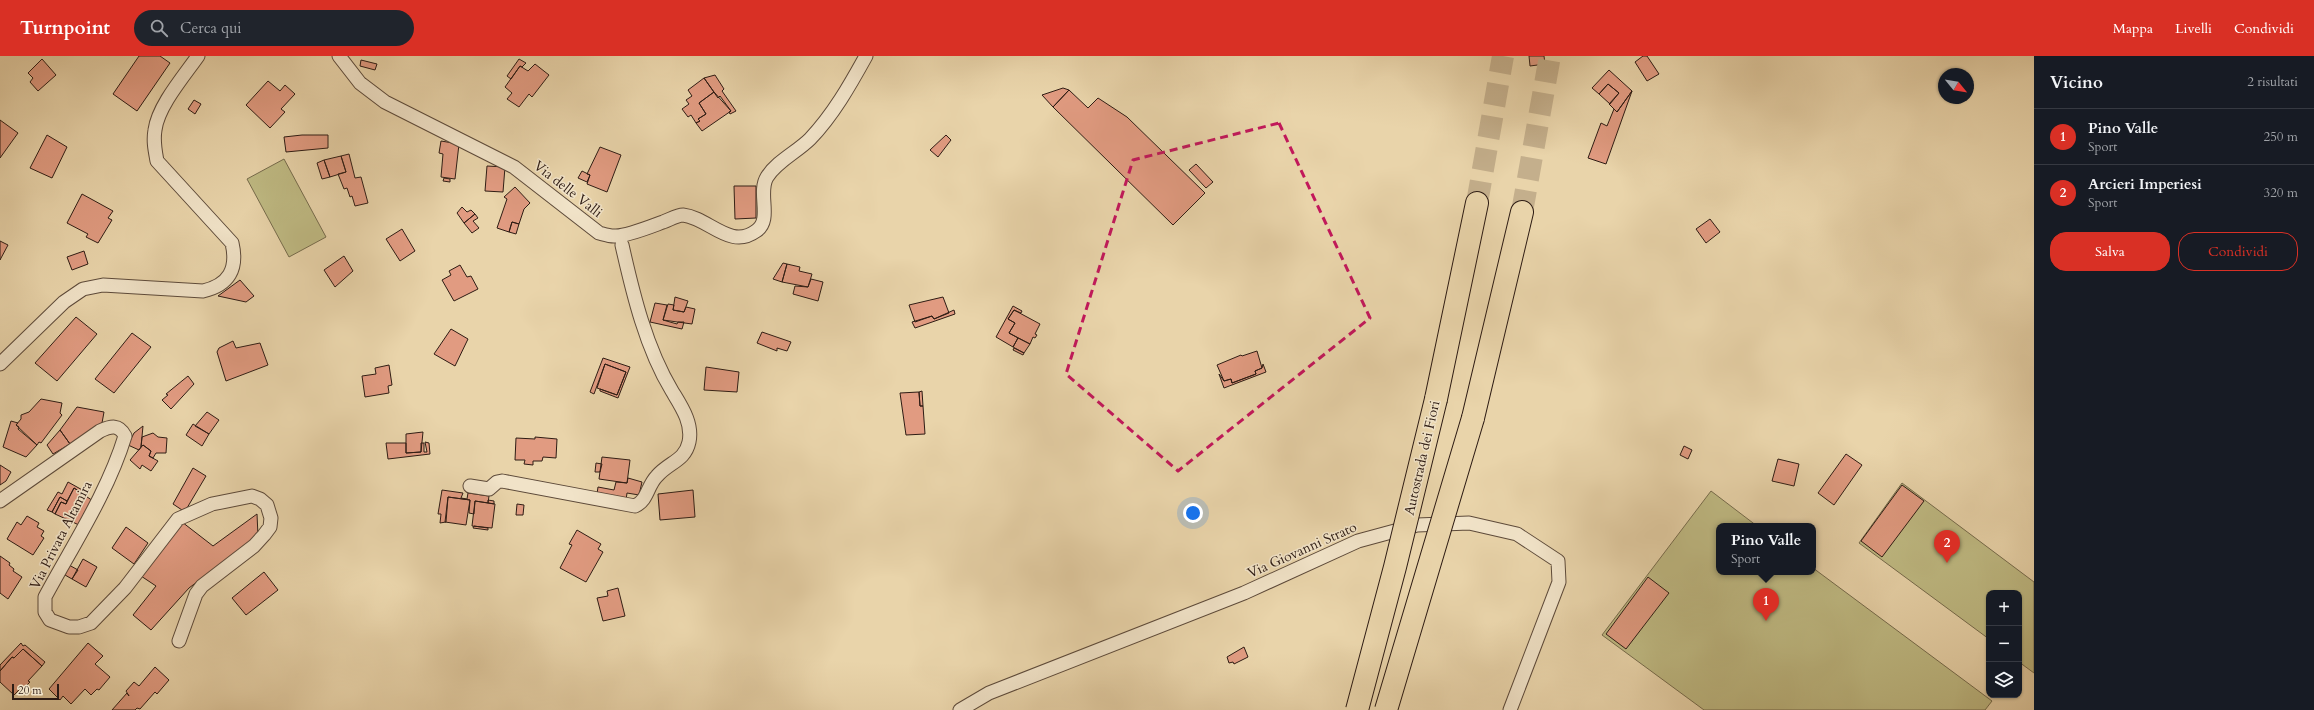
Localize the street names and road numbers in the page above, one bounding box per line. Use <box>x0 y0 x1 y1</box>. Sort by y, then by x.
street label: Via delle Valli <box>530 156 606 222</box>
street label: Autostrada dei Fiori <box>1400 399 1444 517</box>
street label: Via Privata Altamira <box>25 477 97 593</box>
street label: Via Giovanni Strato <box>1244 517 1360 583</box>

